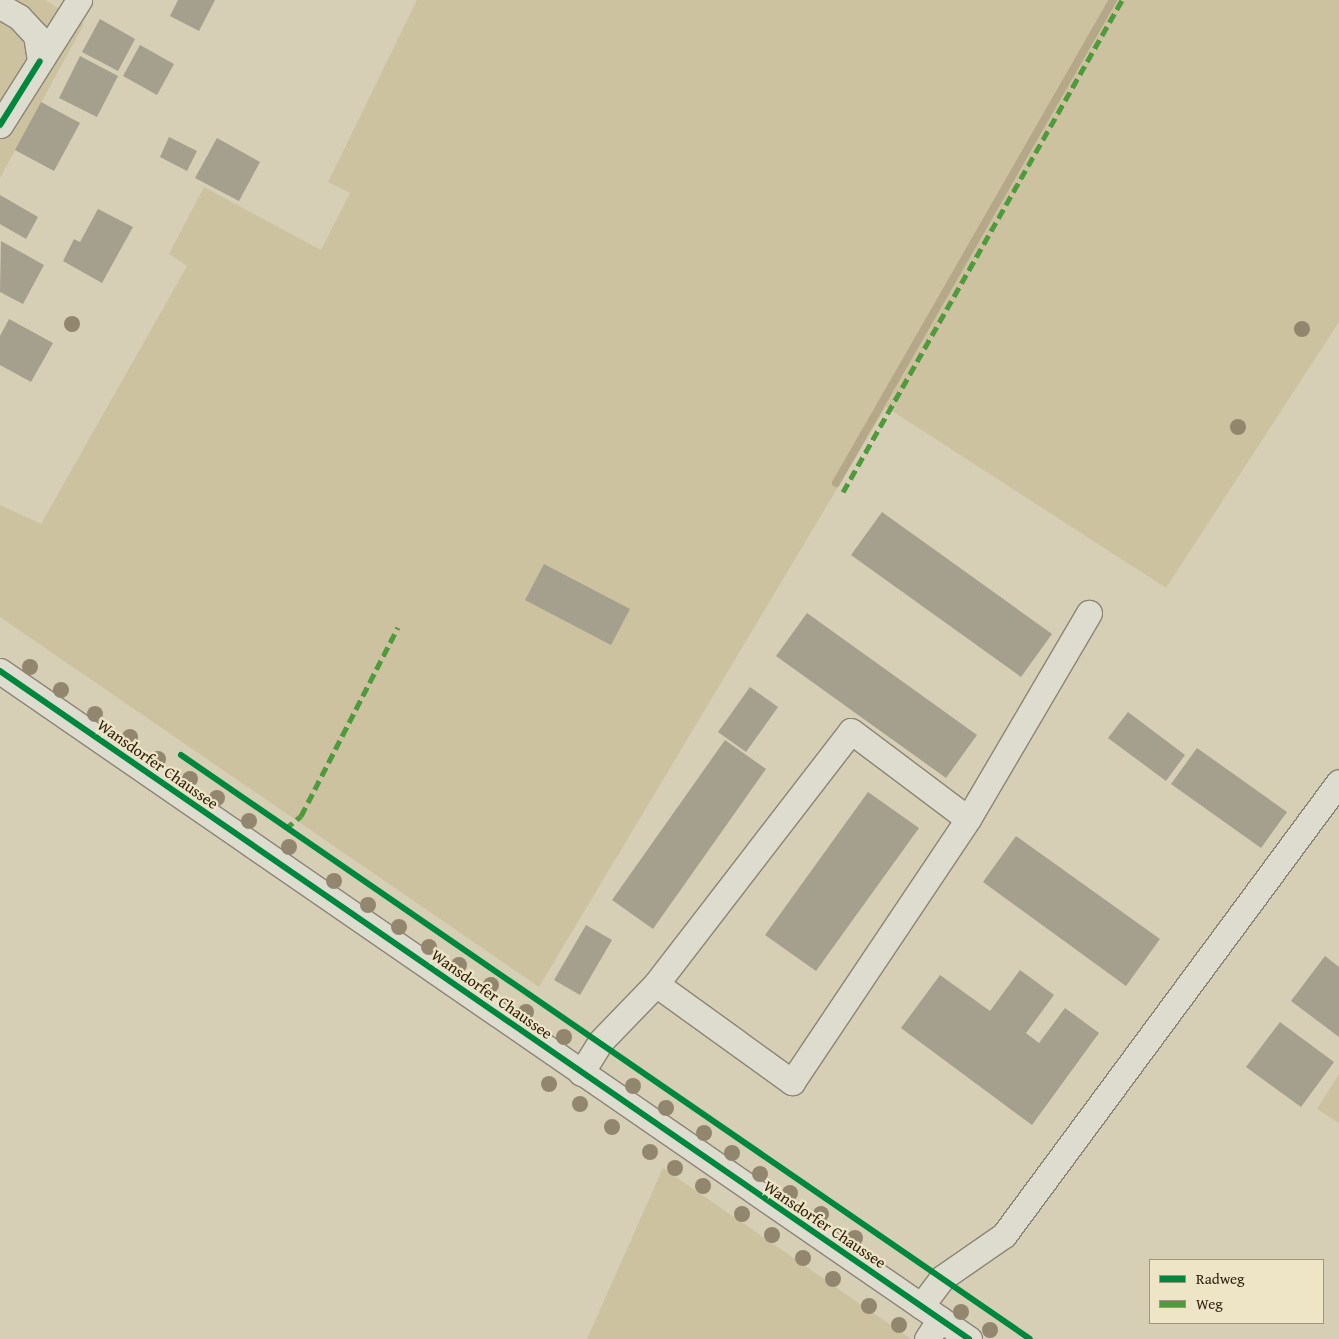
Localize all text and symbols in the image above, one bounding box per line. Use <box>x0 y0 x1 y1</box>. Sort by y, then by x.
street label: Wansdorfer Chaussee <box>94 715 222 813</box>
street label: Wansdorfer Chaussee <box>428 945 556 1043</box>
street label: Wansdorfer Chaussee <box>760 1176 890 1272</box>
legend <box>1149 1259 1324 1324</box>
text: Radweg <box>1196 1268 1245 1289</box>
text: Weg <box>1196 1293 1223 1314</box>

